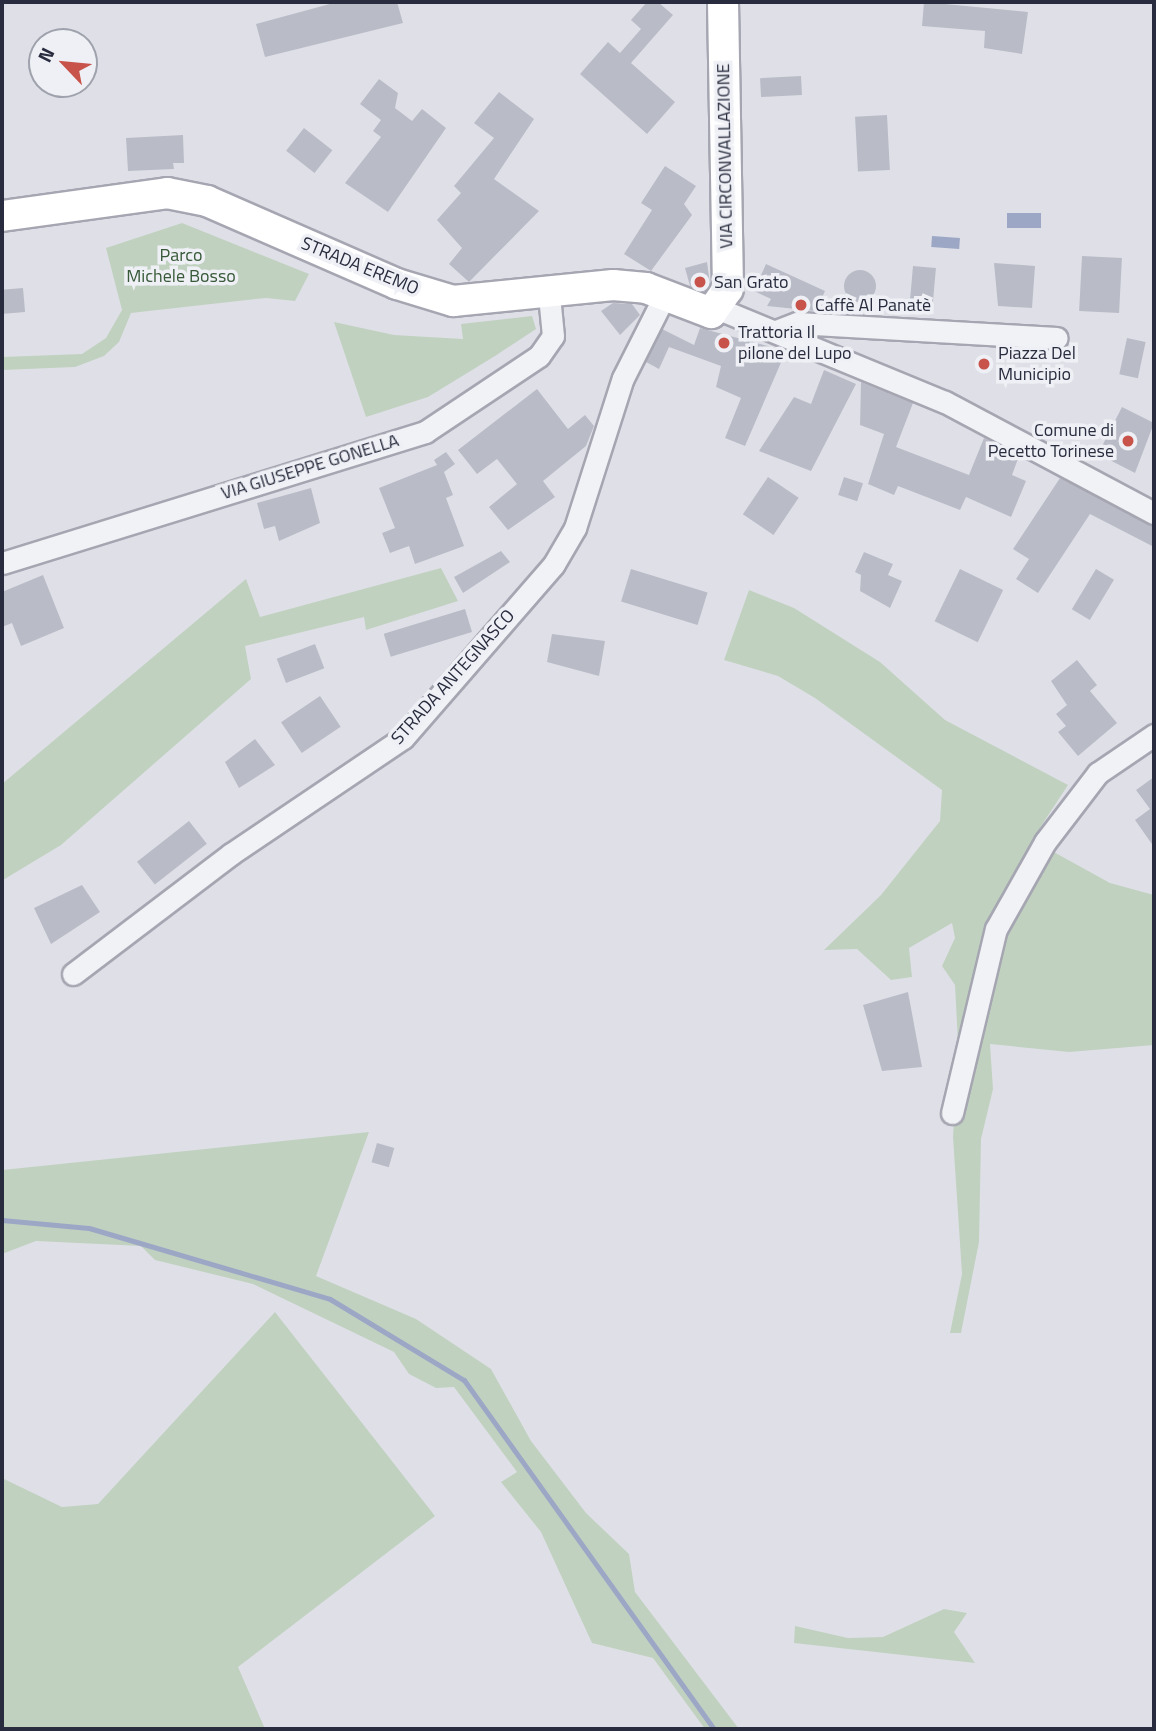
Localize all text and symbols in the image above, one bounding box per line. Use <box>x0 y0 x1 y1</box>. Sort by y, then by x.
north arrow <box>28 28 98 98</box>
text: N <box>30 42 61 67</box>
street label: VIA CIRCONVALLAZIONE <box>713 63 737 249</box>
street label: STRADA EREMO <box>298 233 422 299</box>
park label: Parco Michele Bosso <box>126 245 236 288</box>
place label: San Grato <box>714 271 789 293</box>
marker: San Grato <box>692 274 708 290</box>
place label: Caffè Al Panatè <box>815 294 931 316</box>
marker: Caffè Al Panatè <box>793 297 809 313</box>
place label: Trattoria Il pilone del Lupo <box>738 322 852 364</box>
marker: Trattoria Il pilone del Lupo <box>716 335 732 351</box>
place label: Piazza Del Municipio <box>998 343 1076 386</box>
marker: Piazza Del Municipio <box>976 356 992 372</box>
place label: Comune di Pecetto Torinese <box>988 420 1114 462</box>
street label: VIA GIUSEPPE GONELLA <box>219 430 401 504</box>
marker: Comune di Pecetto Torinese <box>1120 433 1136 449</box>
street label: STRADA ANTEGNASCO <box>387 605 519 749</box>

